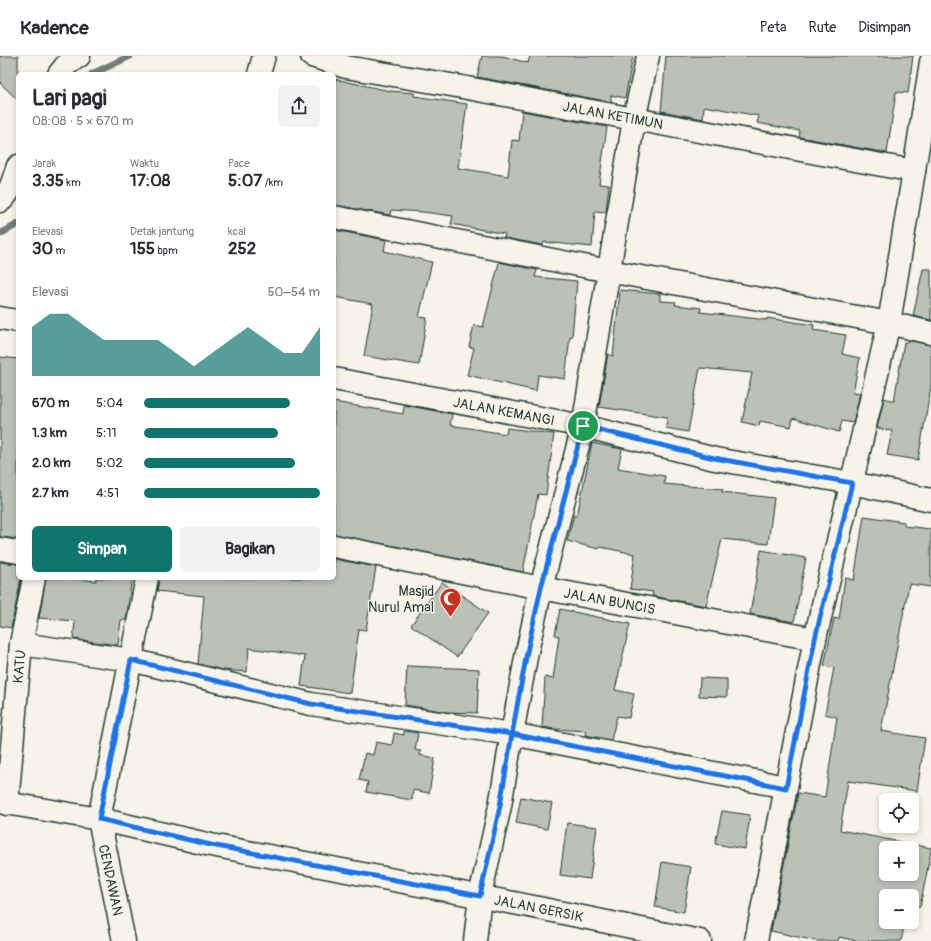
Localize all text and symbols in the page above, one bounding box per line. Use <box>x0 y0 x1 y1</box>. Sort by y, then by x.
text: Kadence <box>20 16 89 40</box>
text: Peta <box>760 19 787 36</box>
text: Rute <box>809 19 836 36</box>
text: Disimpan <box>858 19 911 36</box>
text: Lari pagi <box>32 84 107 112</box>
button: share <box>278 85 320 127</box>
street label: JALAN KETIMUN <box>561 98 664 133</box>
text: 08:08 · 5 × 670 m <box>32 113 134 129</box>
text: Jarak <box>32 157 56 170</box>
text: Waktu <box>130 157 159 170</box>
text: Pace <box>228 157 250 170</box>
text: 3.35 <box>32 170 64 191</box>
text: 17:08 <box>130 170 170 191</box>
text: 5:07 <box>228 170 262 191</box>
text: km <box>64 176 81 189</box>
text: /km <box>262 176 283 189</box>
text: Elevasi <box>32 225 63 238</box>
text: Detak jantung <box>130 225 194 238</box>
text: kcal <box>228 225 246 238</box>
text: 30 <box>32 238 53 259</box>
text: 155 <box>130 238 155 259</box>
text: 252 <box>228 238 256 259</box>
text: m <box>53 244 65 257</box>
text: bpm <box>155 244 178 257</box>
text: Elevasi <box>32 284 68 300</box>
text: 50–54 m <box>267 284 320 300</box>
street label: JALAN KEMANGI <box>452 394 556 429</box>
text: 670 m <box>32 395 70 411</box>
text: 5:04 <box>96 395 123 411</box>
pin <box>566 409 600 443</box>
icon: arrive <box>572 415 594 437</box>
text: 1.3 km <box>32 425 67 441</box>
text: 5:11 <box>96 425 117 441</box>
text: 2.0 km <box>32 455 71 471</box>
text: 5:02 <box>96 455 123 471</box>
text: 2.7 km <box>32 485 69 501</box>
text: 4:51 <box>96 485 119 501</box>
button: Simpan <box>32 526 172 572</box>
button: Bagikan <box>180 526 320 572</box>
place label: Masjid Nurul Amal <box>368 583 434 616</box>
street label: JALAN BUNCIS <box>562 584 657 618</box>
mosque icon: Masjid Nurul Amal <box>437 586 463 619</box>
street label: KATU <box>10 649 29 684</box>
map controls <box>879 793 919 929</box>
button: locate <box>879 793 919 833</box>
button: + <box>879 841 919 881</box>
street label: CENDAWAN <box>95 843 126 917</box>
button: − <box>879 889 919 929</box>
street label: JALAN GERSIK <box>492 891 585 926</box>

